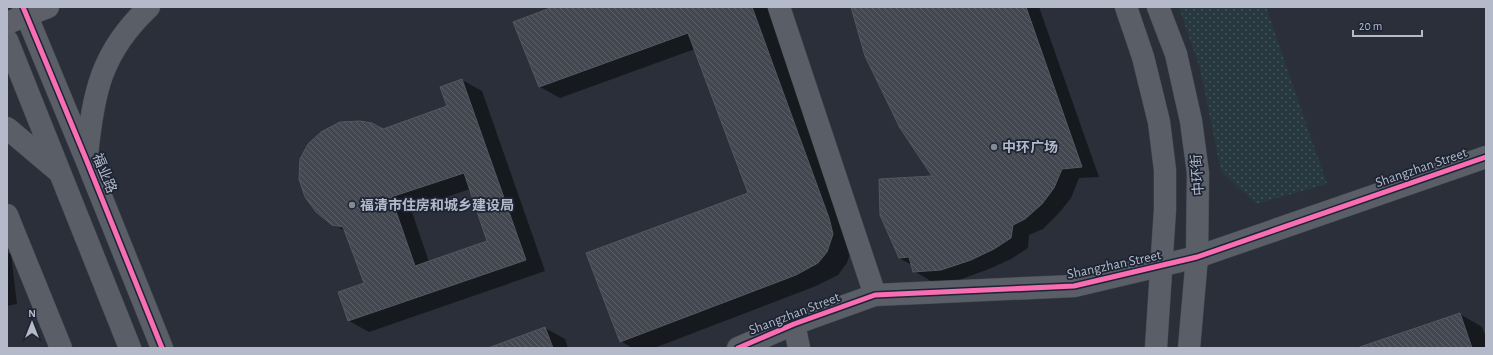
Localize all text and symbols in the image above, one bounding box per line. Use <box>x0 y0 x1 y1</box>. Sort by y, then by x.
scale bar <box>1353 12 1422 38</box>
text: 20 m <box>1359 20 1382 32</box>
place label: 中环广场 <box>1002 139 1058 155</box>
marker: 中环广场 <box>989 142 999 152</box>
street label: Shangzhan Street <box>1374 146 1469 190</box>
street label: 福业路 <box>90 151 119 195</box>
street label: 中环街 <box>1189 153 1206 196</box>
place label: 福清市住房和城乡建设局 <box>360 197 514 213</box>
marker: 福清市住房和城乡建设局 <box>347 200 357 210</box>
street label: Shangzhan Street <box>1066 248 1163 282</box>
street label: Shangzhan Street <box>747 290 842 338</box>
north arrow <box>12 303 52 343</box>
text: N <box>28 308 36 319</box>

